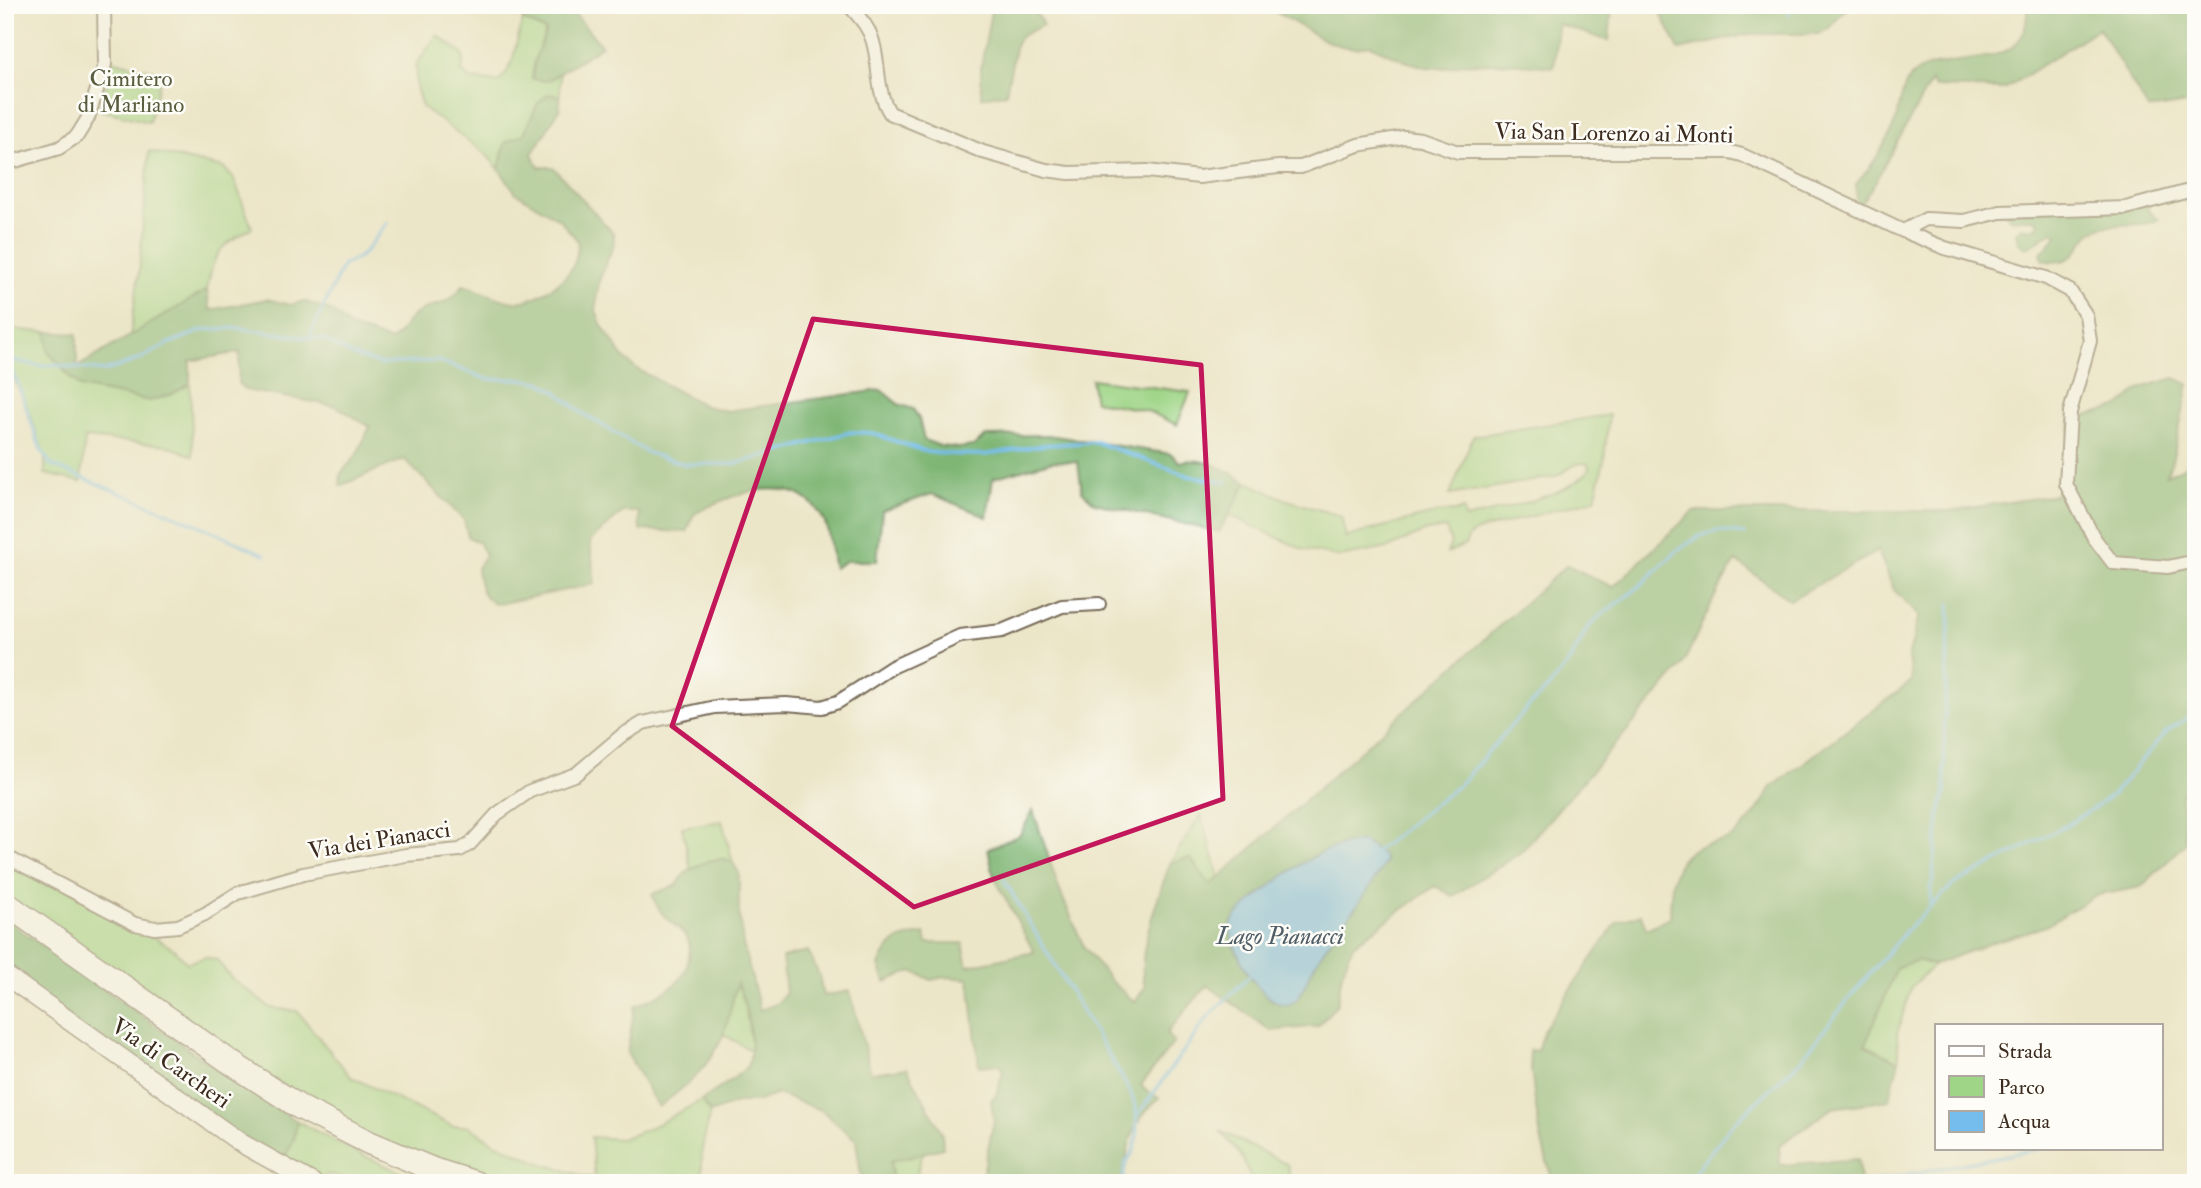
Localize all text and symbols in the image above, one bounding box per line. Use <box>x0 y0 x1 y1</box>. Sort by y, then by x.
park label: Cimitero di Marliano <box>78 64 184 119</box>
street label: Via San Lorenzo ai Monti <box>1494 116 1734 150</box>
street label: Via dei Pianacci <box>306 814 452 866</box>
water label: Lago Pianacci <box>1215 921 1344 952</box>
street label: Via di Carcheri <box>106 1011 236 1115</box>
legend <box>1935 1024 2162 1150</box>
text: Strada <box>1998 1038 2052 1065</box>
text: Parco <box>1998 1074 2045 1101</box>
text: Acqua <box>1997 1108 2051 1135</box>

